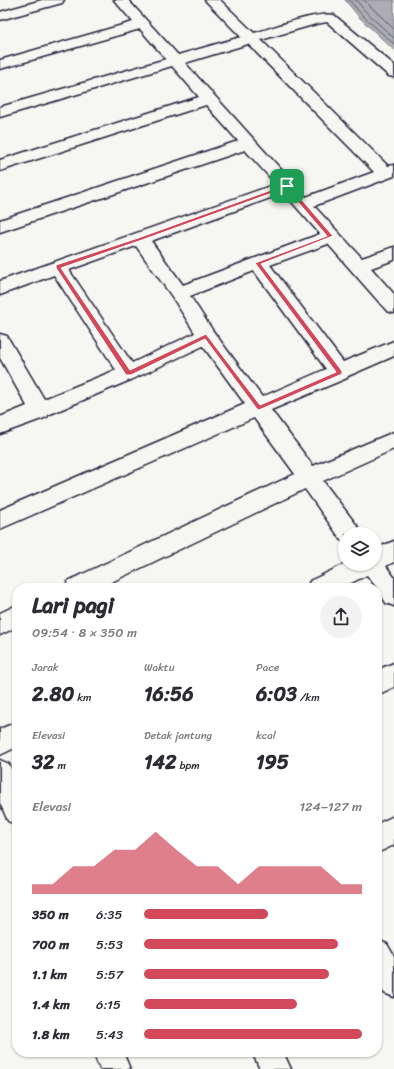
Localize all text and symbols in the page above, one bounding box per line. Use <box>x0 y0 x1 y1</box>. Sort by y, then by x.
pin <box>270 169 304 203</box>
icon: arrive <box>276 175 298 197</box>
map controls <box>338 527 382 571</box>
button: layers <box>338 527 382 571</box>
text: Lari pagi <box>32 586 114 625</box>
button: share <box>320 596 362 638</box>
text: 09:54 · 8 × 350 m <box>32 621 137 644</box>
text: Jarak <box>32 658 59 677</box>
text: Waktu <box>144 658 175 677</box>
text: Pace <box>256 658 279 677</box>
text: 2.80 <box>32 677 74 712</box>
text: 16:56 <box>144 677 194 712</box>
text: 6:03 <box>256 677 297 712</box>
text: km <box>74 688 91 707</box>
text: /km <box>297 688 320 707</box>
text: Elevasi <box>32 726 65 745</box>
text: Detak jantung <box>144 726 212 745</box>
text: kcal <box>256 726 276 745</box>
text: 32 <box>32 745 55 780</box>
text: 142 <box>144 745 177 780</box>
text: 195 <box>256 745 289 780</box>
text: m <box>55 756 66 775</box>
text: bpm <box>177 756 200 775</box>
text: Elevasi <box>32 795 71 818</box>
text: 124–127 m <box>300 795 362 818</box>
text: 350 m <box>32 903 69 926</box>
text: 6:35 <box>96 903 122 926</box>
text: 700 m <box>32 933 69 956</box>
text: 5:53 <box>96 933 123 956</box>
text: 1.1 km <box>32 963 67 986</box>
text: 5:57 <box>96 963 123 986</box>
text: 1.4 km <box>32 993 70 1016</box>
text: 6:15 <box>96 993 121 1016</box>
text: 1.8 km <box>32 1023 70 1046</box>
text: 5:43 <box>96 1023 123 1046</box>

